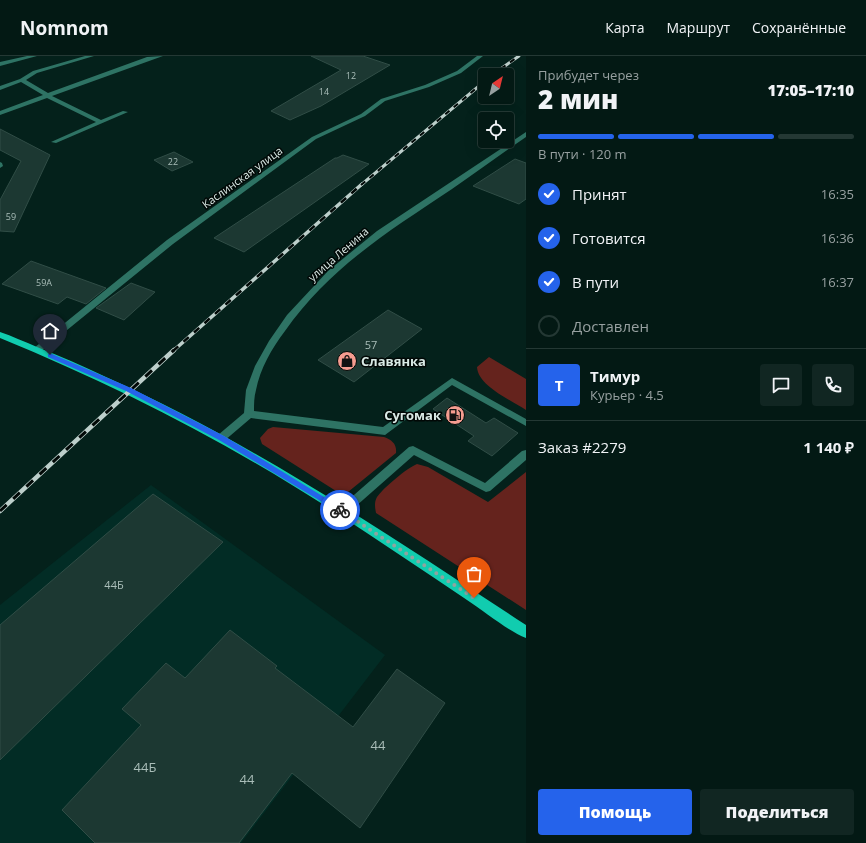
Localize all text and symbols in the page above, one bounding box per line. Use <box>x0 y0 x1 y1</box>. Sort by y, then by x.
text: Nomnom <box>20 15 109 41</box>
text: Карта <box>605 18 644 37</box>
text: Маршрут <box>666 18 730 37</box>
text: Сохранённые <box>752 18 846 37</box>
text: Прибудет через <box>538 66 639 84</box>
north arrow <box>478 68 514 104</box>
map controls <box>478 68 514 148</box>
house number: 12 <box>346 69 356 82</box>
text: 17:05–17:10 <box>768 80 854 100</box>
text: 2 мин <box>538 81 618 117</box>
house number: 14 <box>319 85 329 98</box>
button: locate <box>478 112 514 148</box>
street label: Каслинская улица <box>199 143 285 211</box>
text: В пути · 120 m <box>538 145 627 163</box>
house number: 22 <box>168 155 178 168</box>
icon: check <box>538 183 560 205</box>
text: Принят <box>572 184 627 204</box>
text: 16:35 <box>821 185 854 203</box>
house number: 59 <box>6 210 16 223</box>
street label: улица Ленина <box>305 224 371 284</box>
icon: check <box>538 227 560 249</box>
text: Готовится <box>572 228 646 248</box>
text: 16:36 <box>821 229 854 247</box>
icon: check <box>538 271 560 293</box>
text: В пути <box>572 272 619 292</box>
text: 16:37 <box>821 273 854 291</box>
house number: 59А <box>36 276 52 289</box>
pin <box>33 314 67 355</box>
text: Доставлен <box>572 316 649 336</box>
icon: home <box>39 320 61 342</box>
house number: 57 <box>365 337 377 352</box>
shop icon: Славянка <box>336 350 358 372</box>
place label: Славянка <box>361 352 426 370</box>
button: chat <box>760 364 802 406</box>
button: phone <box>812 364 854 406</box>
text: Тимур <box>590 366 640 386</box>
text: Т <box>555 375 563 395</box>
text: Курьер · 4.5 <box>590 386 664 404</box>
fuel station icon: Сугомак <box>444 404 466 426</box>
place label: Сугомак <box>384 406 442 424</box>
text: Заказ #2279 <box>538 437 626 457</box>
text: 1 140 ₽ <box>803 437 854 457</box>
courier <box>320 490 360 530</box>
icon: bike <box>329 499 351 521</box>
pin <box>457 557 491 598</box>
icon: bag <box>463 563 485 585</box>
house number: 44Б <box>104 577 124 592</box>
house number: 44 <box>371 736 386 754</box>
house number: 44Б <box>134 758 156 776</box>
house number: 44 <box>240 770 255 788</box>
button: Помощь <box>538 789 692 835</box>
button: Поделиться <box>700 789 854 835</box>

